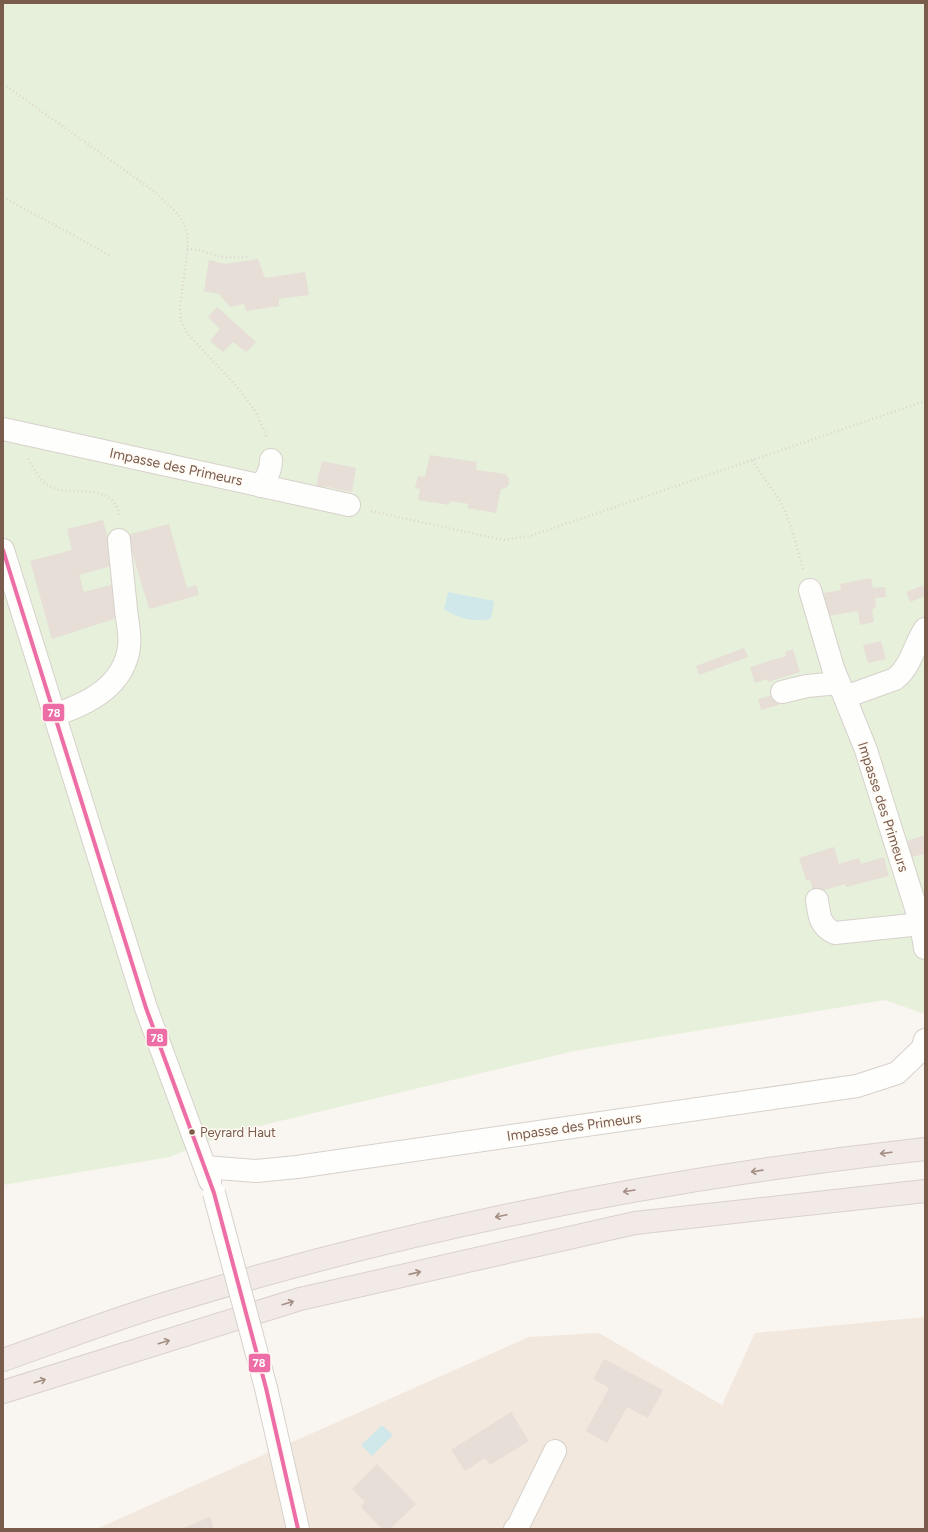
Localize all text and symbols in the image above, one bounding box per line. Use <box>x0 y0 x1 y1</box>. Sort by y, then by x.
street label: Impasse des Primeurs <box>108 445 244 489</box>
line badge: 78 <box>42 703 65 722</box>
text: 78 <box>48 707 61 720</box>
street label: Impasse des Primeurs <box>854 740 912 874</box>
line badge: 78 <box>146 1028 168 1047</box>
text: 78 <box>151 1032 164 1045</box>
street label: Impasse des Primeurs <box>506 1109 642 1145</box>
place label: Peyrard Haut <box>200 1125 276 1140</box>
marker: Peyrard Haut <box>187 1127 197 1137</box>
one-way arrow <box>880 1150 893 1157</box>
one-way arrow <box>751 1167 764 1175</box>
one-way arrow <box>623 1187 636 1195</box>
one-way arrow <box>495 1213 508 1221</box>
one-way arrow <box>408 1269 421 1276</box>
one-way arrow <box>282 1298 294 1306</box>
one-way arrow <box>158 1338 171 1345</box>
line badge: 78 <box>248 1353 271 1373</box>
text: 78 <box>253 1357 266 1370</box>
one-way arrow <box>34 1377 47 1384</box>

